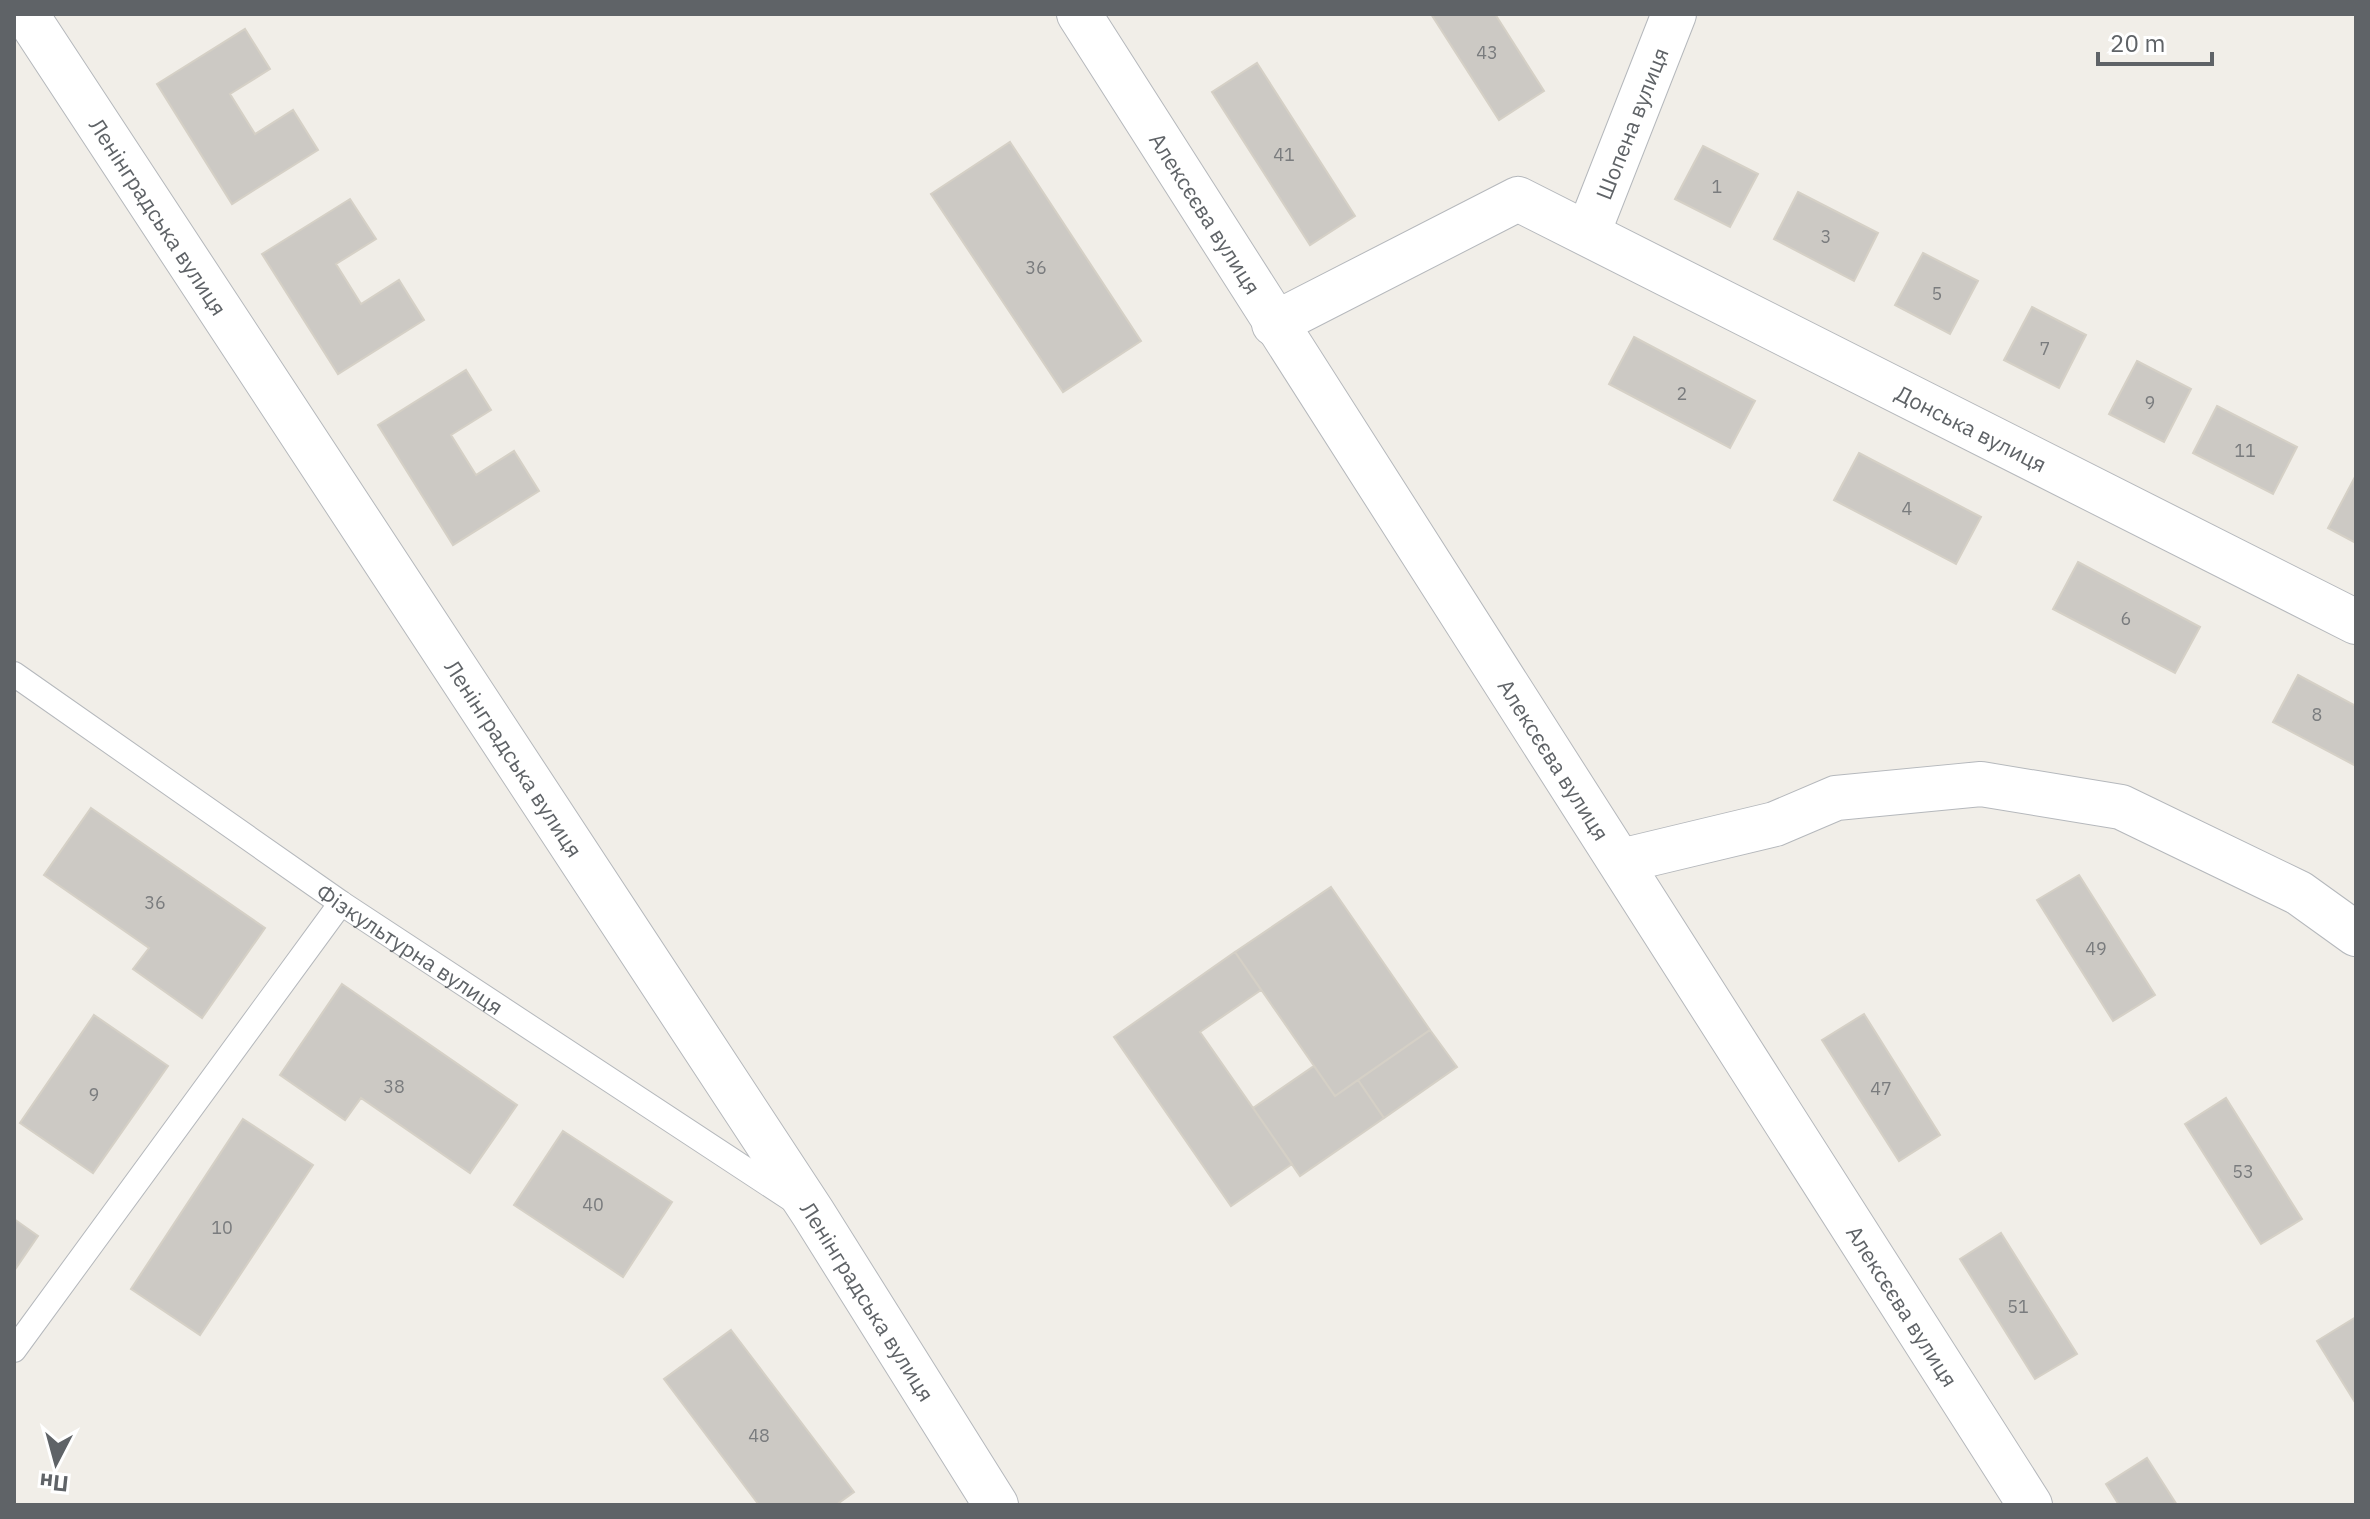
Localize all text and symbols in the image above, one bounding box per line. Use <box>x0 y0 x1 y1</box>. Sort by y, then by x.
scale bar <box>2098 16 2212 66</box>
text: 20 m <box>2110 27 2165 59</box>
house number: 43 <box>1476 41 1498 64</box>
street label: Шопена вулиця <box>1588 43 1674 203</box>
street label: Ленінградська вулиця <box>83 112 234 321</box>
street label: Алексєєва вулиця <box>1144 127 1268 299</box>
house number: 41 <box>1273 143 1295 166</box>
house number: 1 <box>1712 175 1722 198</box>
house number: 3 <box>1821 225 1831 248</box>
house number: 36 <box>1025 256 1047 279</box>
house number: 5 <box>1932 282 1942 305</box>
house number: 7 <box>2040 337 2050 360</box>
street label: Донська вулиця <box>1891 378 2052 478</box>
house number: 2 <box>1677 382 1687 405</box>
house number: 9 <box>2145 391 2155 414</box>
house number: 11 <box>2234 439 2256 462</box>
house number: 4 <box>1902 497 1913 520</box>
house number: 6 <box>2121 607 2131 630</box>
street label: Ленінградська вулиця <box>439 654 590 862</box>
street label: Алексєєва вулиця <box>1492 673 1617 846</box>
house number: 8 <box>2312 703 2322 726</box>
street label: Фiзкультурна вулиця <box>311 876 509 1020</box>
house number: 36 <box>144 891 166 914</box>
house number: 49 <box>2085 937 2107 960</box>
house number: 38 <box>383 1075 405 1098</box>
house number: 47 <box>1870 1077 1892 1100</box>
house number: 9 <box>89 1083 99 1106</box>
house number: 53 <box>2232 1160 2254 1183</box>
house number: 40 <box>582 1193 604 1216</box>
street label: Ленінградська вулиця <box>795 1195 942 1406</box>
house number: 10 <box>211 1216 233 1239</box>
street label: Алексєєва вулиця <box>1841 1219 1965 1392</box>
house number: 51 <box>2007 1295 2029 1318</box>
north arrow <box>16 1423 96 1503</box>
house number: 48 <box>748 1424 770 1447</box>
text: Пн <box>38 1467 70 1499</box>

